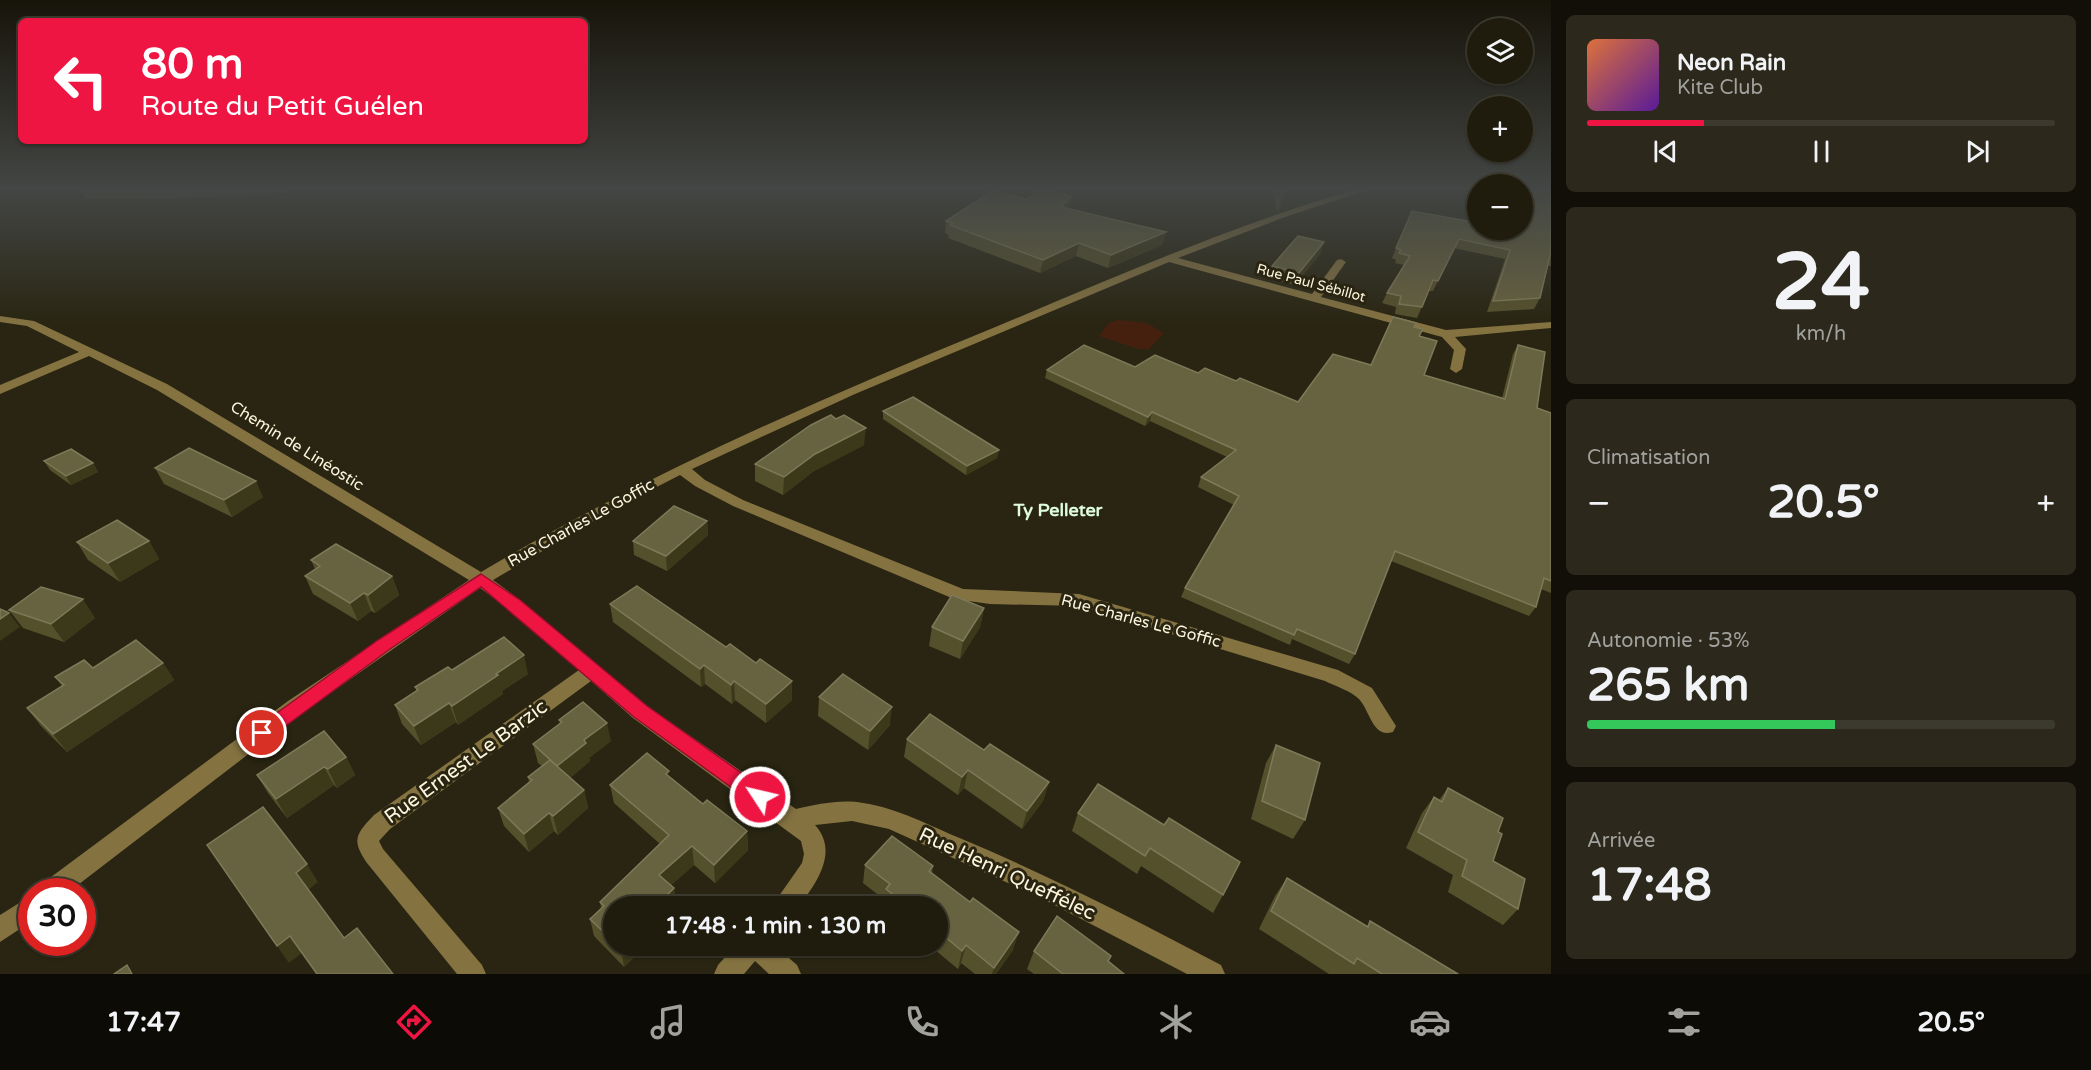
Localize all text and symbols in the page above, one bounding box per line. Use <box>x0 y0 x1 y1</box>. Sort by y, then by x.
map controls <box>1467 18 1533 240</box>
button: layers <box>1467 18 1533 84</box>
text: 80 m <box>141 39 243 90</box>
icon: left <box>42 42 120 120</box>
text: Neon Rain <box>1677 50 1786 76</box>
text: Kite Club <box>1677 76 1763 100</box>
text: Route du Petit Guélen <box>141 90 424 123</box>
button: + <box>1467 96 1533 162</box>
icon: previous <box>1649 135 1682 168</box>
icon: pause <box>1805 135 1838 168</box>
icon: next <box>1961 135 1994 168</box>
button: − <box>1467 174 1533 240</box>
text: 24 <box>1772 236 1870 330</box>
street label: Rue Paul Sébillot <box>1255 260 1368 306</box>
text: km/h <box>1796 322 1846 346</box>
street label: Chemin de Linéostic <box>226 397 368 495</box>
text: Climatisation <box>1587 446 1710 470</box>
street label: Rue Charles Le Goffic <box>504 474 658 572</box>
text: 20.5° <box>1767 476 1880 530</box>
text: − <box>1587 484 1611 523</box>
text: + <box>2036 484 2055 523</box>
district label: Ty Pelleter <box>1012 499 1104 521</box>
street label: Rue Charles Le Goffic <box>1059 590 1223 652</box>
text: Autonomie · 53% <box>1587 629 1749 653</box>
text: 265 km <box>1587 659 1749 713</box>
street label: Rue Ernest Le Barzic <box>380 695 552 829</box>
pin <box>236 707 287 758</box>
icon: arrive <box>245 716 278 749</box>
position arrow <box>728 765 792 829</box>
street label: Rue Henri Queffélec <box>915 823 1099 925</box>
text: Arrivée <box>1587 829 1655 853</box>
text: 17:48 <box>1587 859 1712 913</box>
speed limit sign: 30 <box>18 878 96 956</box>
text: 17:48 · 1 min · 130 m <box>665 913 886 939</box>
icon: directions <box>393 1001 435 1043</box>
icon: music <box>647 1001 689 1043</box>
icon: phone <box>901 1001 943 1043</box>
icon: climate <box>1155 1001 1197 1043</box>
icon: car <box>1409 1001 1451 1043</box>
icon: filters <box>1663 1001 1705 1043</box>
text: 17:47 <box>106 1006 181 1039</box>
text: 20.5° <box>1917 1006 1985 1039</box>

